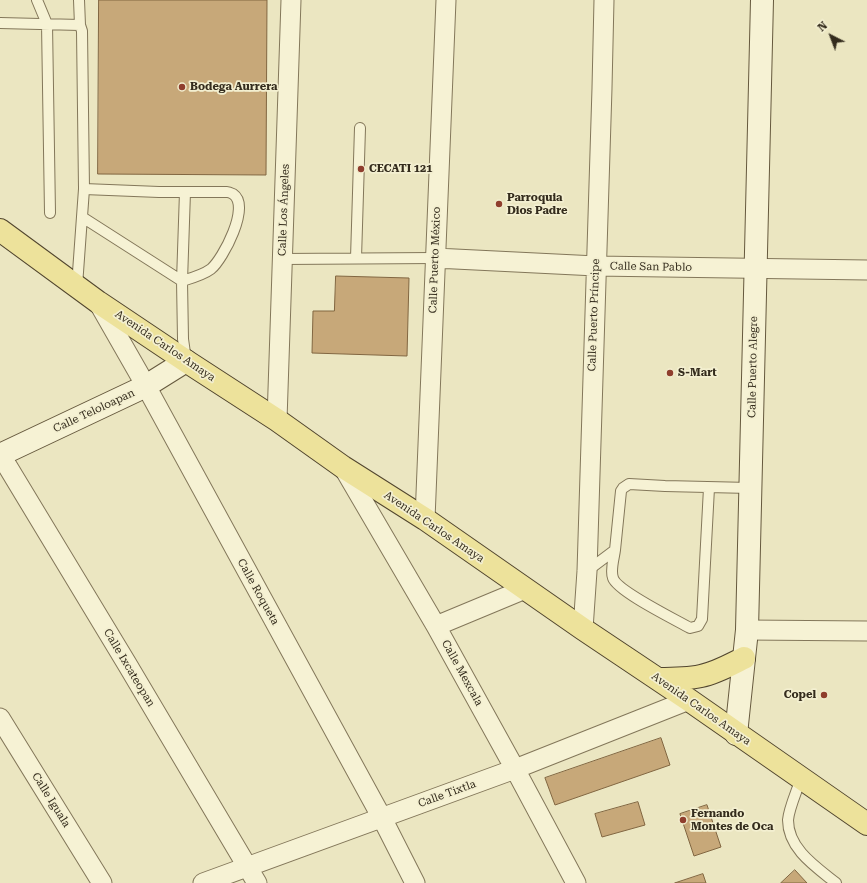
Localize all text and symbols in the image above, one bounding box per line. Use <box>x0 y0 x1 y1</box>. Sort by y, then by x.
north arrow <box>811 16 851 56</box>
text: N <box>815 19 830 34</box>
place label: Bodega Aurrera <box>190 80 277 94</box>
marker: Bodega Aurrera <box>177 82 187 92</box>
place label: CECATI 121 <box>369 162 432 176</box>
street label: Calle Los Ángeles <box>276 164 292 256</box>
marker: CECATI 121 <box>356 164 366 174</box>
place label: Parroquia Dios Padre <box>507 191 568 217</box>
marker: Parroquia Dios Padre <box>494 199 504 209</box>
street label: Calle Puerto México <box>427 206 443 314</box>
street label: Calle Puerto Príncipe <box>585 258 603 372</box>
street label: Calle San Pablo <box>610 260 692 274</box>
street label: Avenida Carlos Amaya <box>112 307 218 385</box>
street label: Calle Puerto Alegre <box>746 316 760 418</box>
place label: S-Mart <box>678 366 717 380</box>
marker: S-Mart <box>665 368 675 378</box>
street label: Calle Teloloapan <box>51 386 137 436</box>
street label: Avenida Carlos Amaya <box>381 488 487 566</box>
street label: Calle Roqueta <box>234 557 282 627</box>
street label: Calle Ixcateopan <box>100 627 158 709</box>
street label: Calle Mexcala <box>438 638 486 708</box>
street label: Avenida Carlos Amaya <box>649 670 753 748</box>
place label: Copel <box>784 688 816 702</box>
marker: Copel <box>819 690 829 700</box>
street label: Calle Iguala <box>29 770 73 830</box>
street label: Calle Tixtla <box>416 777 478 811</box>
place label: Fernando Montes de Oca <box>691 807 774 833</box>
marker: Fernando Montes de Oca <box>678 815 688 825</box>

